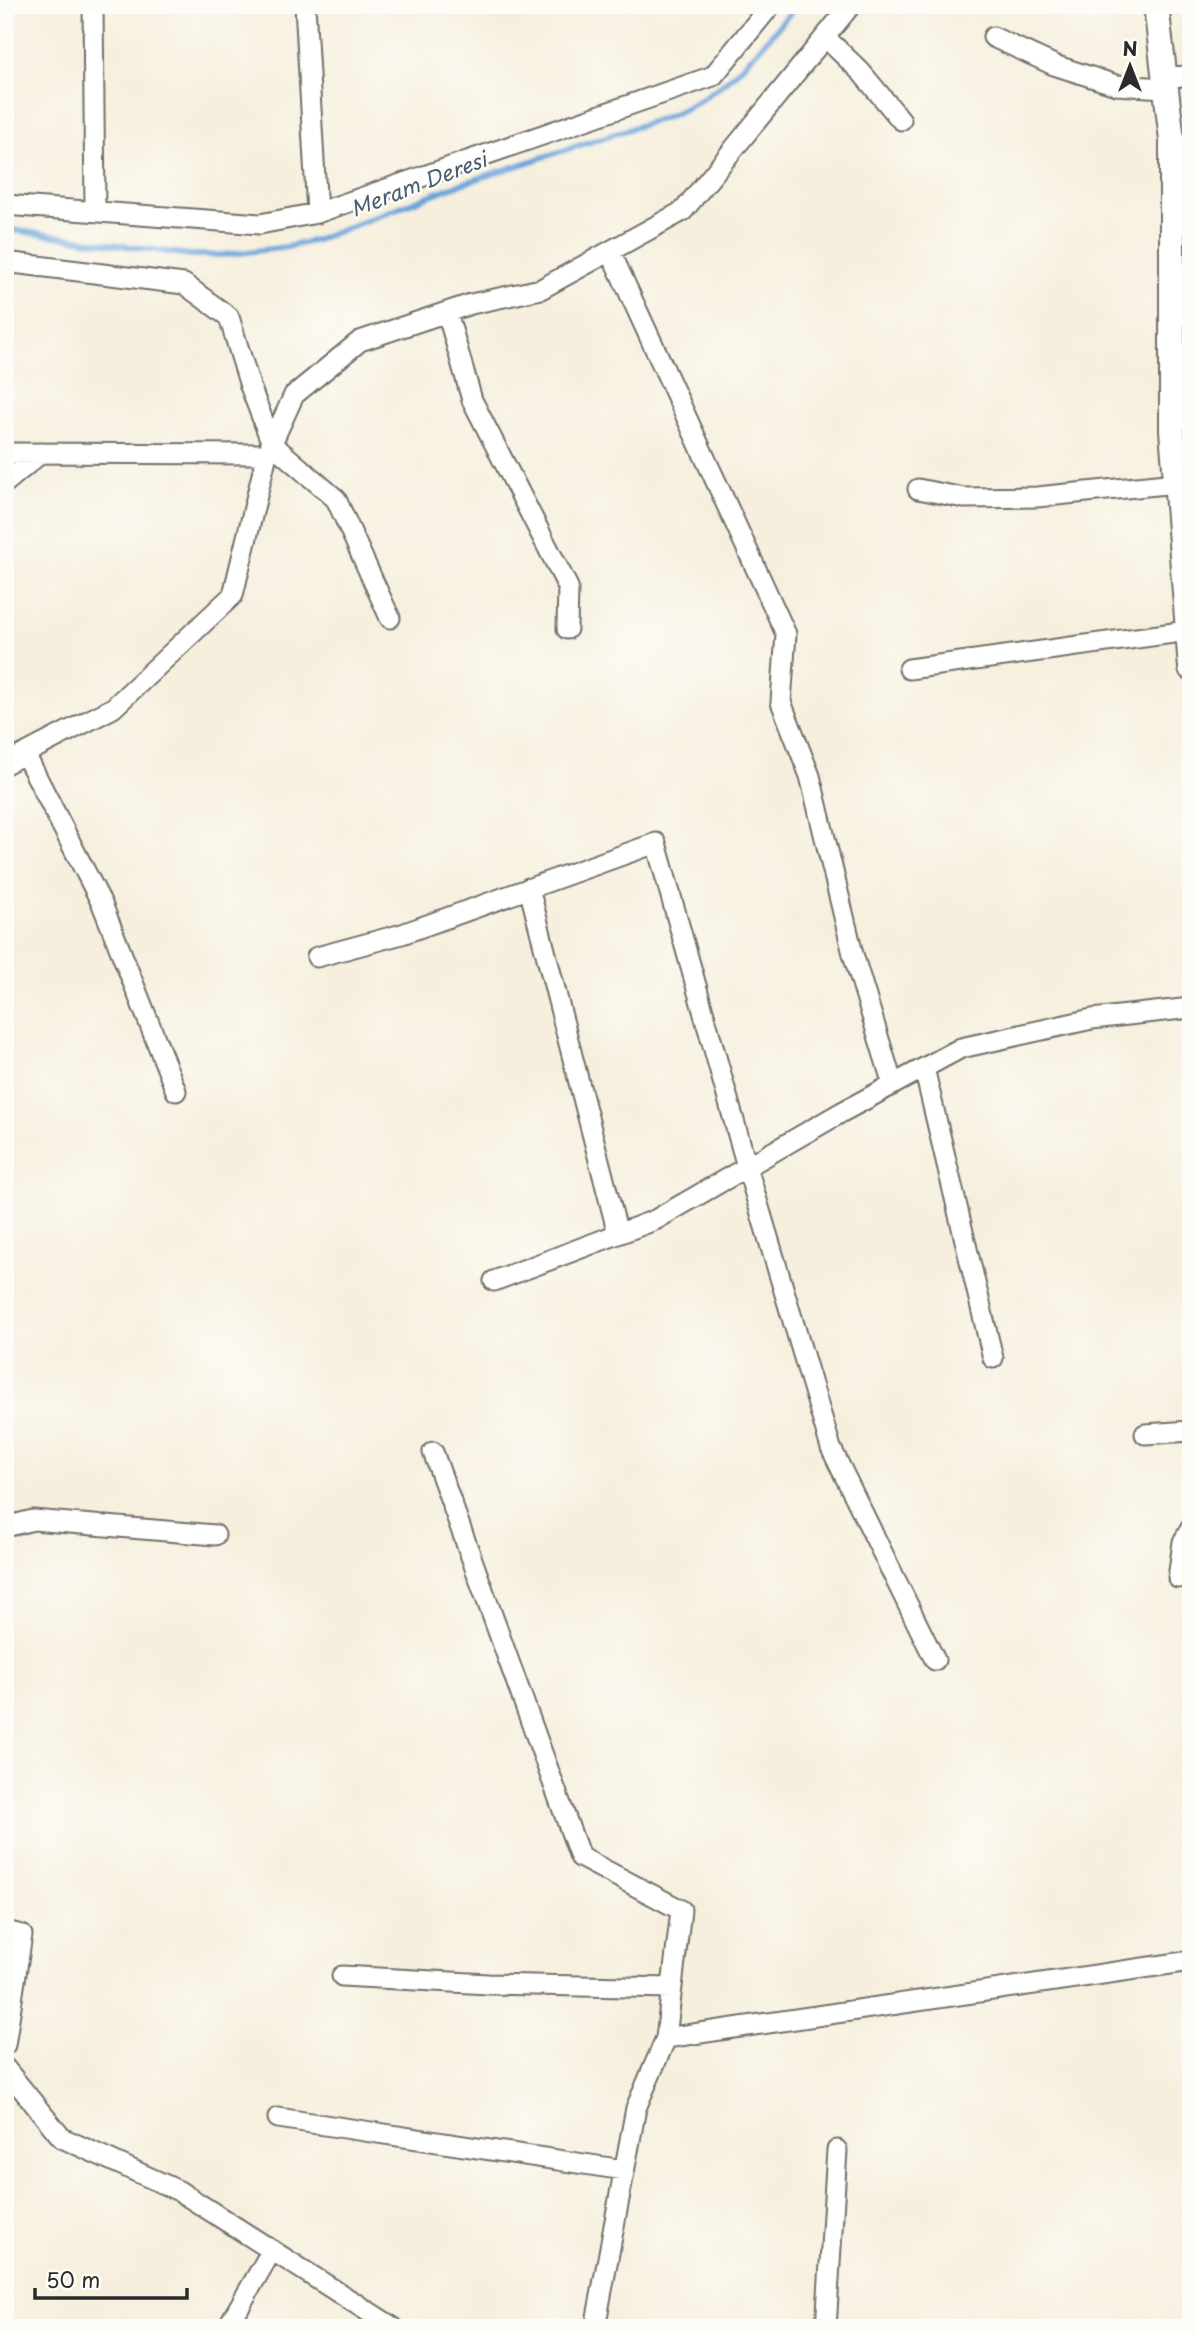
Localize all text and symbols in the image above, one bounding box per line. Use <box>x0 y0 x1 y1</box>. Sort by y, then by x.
north arrow <box>1094 32 1164 102</box>
text: N <box>1122 34 1138 62</box>
water label: Meram Deresi <box>345 141 494 224</box>
scale bar <box>35 2256 187 2300</box>
text: 50 m <box>46 2263 100 2295</box>

